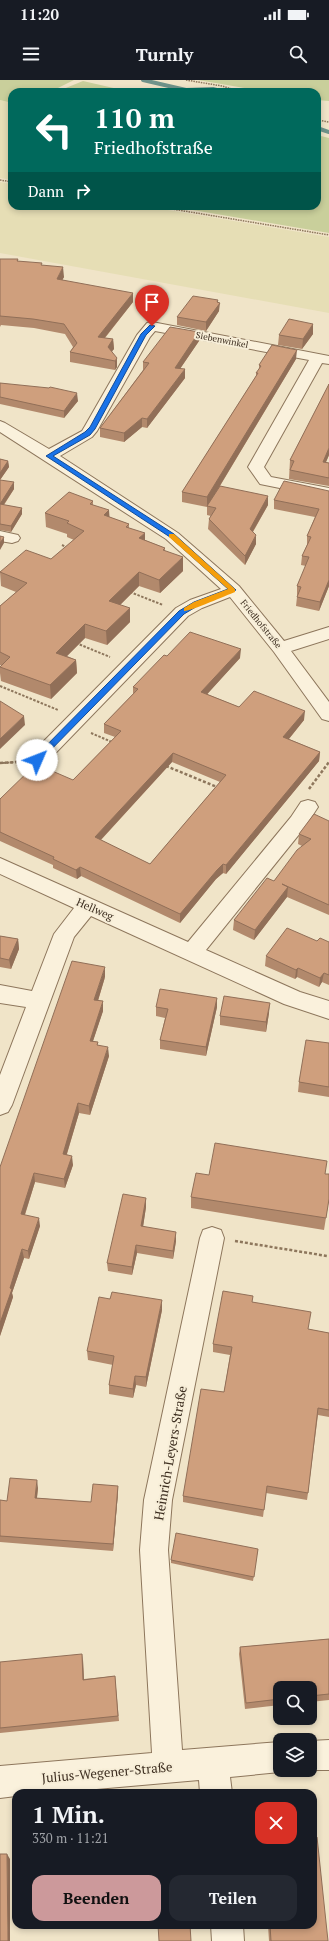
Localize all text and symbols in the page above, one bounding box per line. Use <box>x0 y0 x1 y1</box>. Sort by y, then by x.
text: 11:20 <box>20 4 59 24</box>
text: Turnly <box>136 42 193 66</box>
icon: menu <box>20 43 42 65</box>
icon: search <box>287 43 309 65</box>
text: 110 m <box>94 99 175 136</box>
icon: left <box>28 104 80 156</box>
text: Friedhofstraße <box>94 135 213 159</box>
icon: right <box>72 180 94 202</box>
text: Dann <box>28 181 64 201</box>
pin <box>135 285 169 326</box>
icon: arrive <box>141 291 163 313</box>
street label: Siebenwinkel <box>195 329 250 351</box>
street label: Friedhofstraße <box>238 597 285 651</box>
position arrow <box>16 739 58 781</box>
street label: Hellweg <box>74 895 116 923</box>
street label: Heinrich-Leyers-Straße <box>149 1384 191 1522</box>
map controls <box>273 1681 317 1777</box>
button: search <box>273 1681 317 1725</box>
button: layers <box>273 1733 317 1777</box>
street label: Julius-Wegener-Straße <box>41 1757 173 1787</box>
text: 1 Min. <box>32 1798 105 1830</box>
button: close <box>255 1802 297 1844</box>
text: 330 m · 11:21 <box>32 1829 109 1847</box>
button: Beenden <box>32 1875 161 1921</box>
button: Teilen <box>169 1875 297 1921</box>

